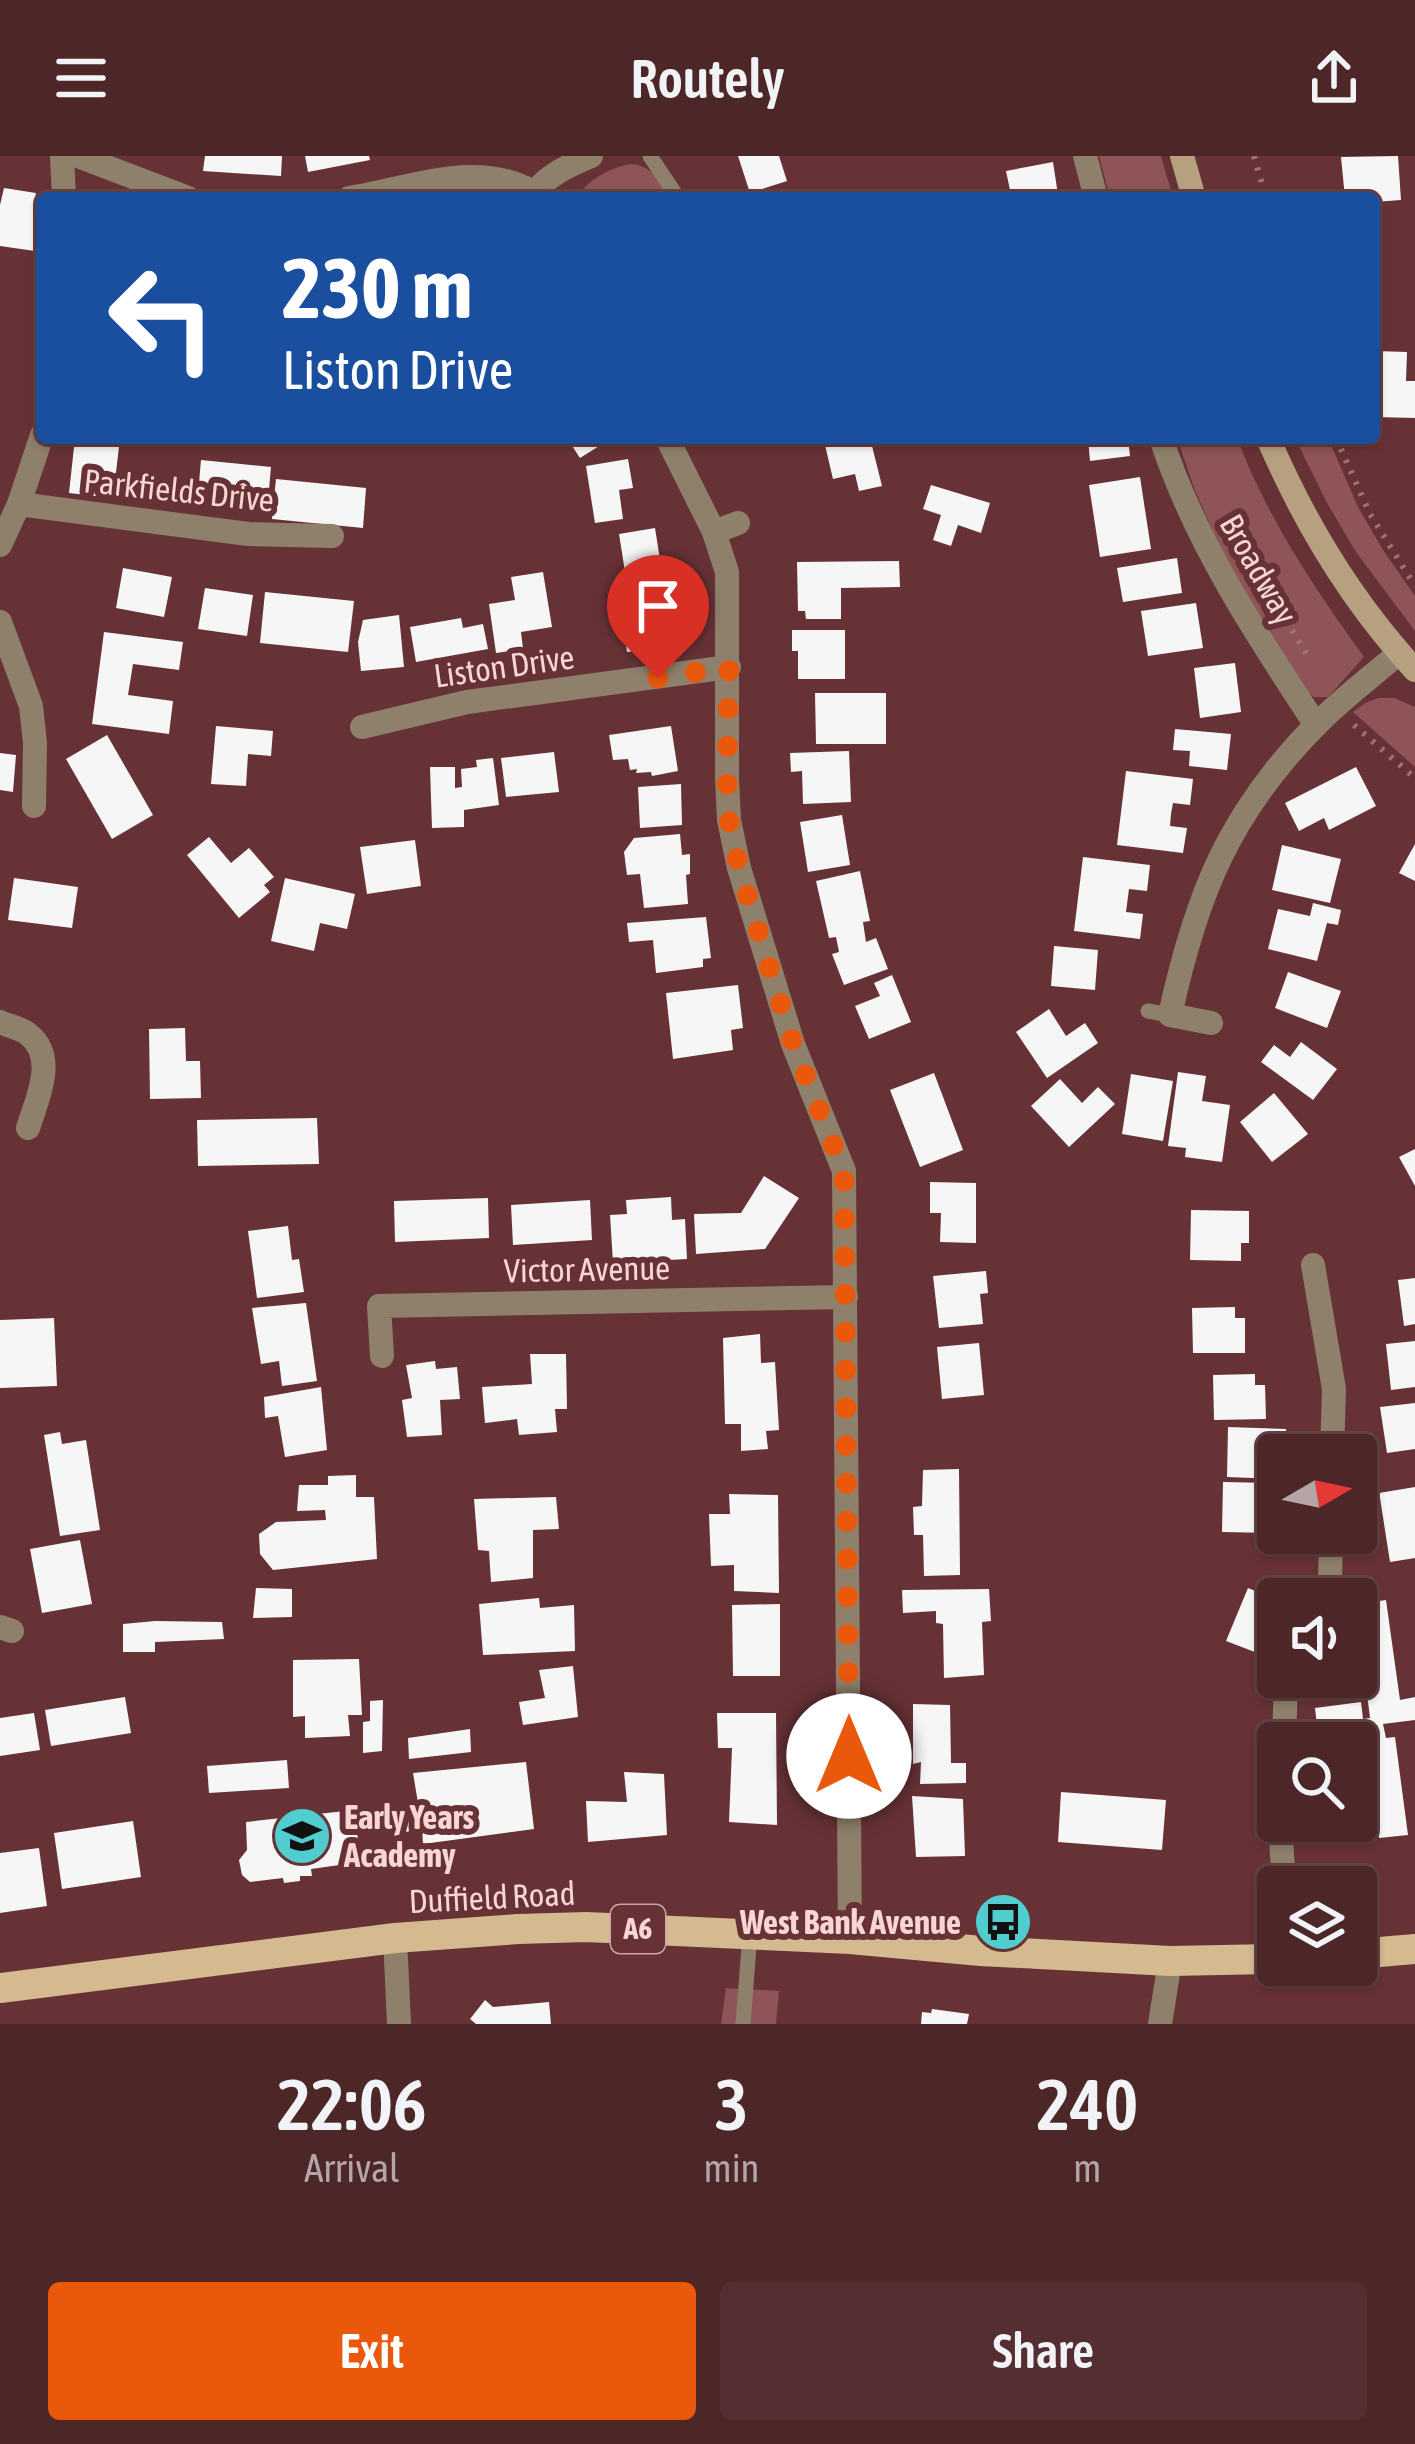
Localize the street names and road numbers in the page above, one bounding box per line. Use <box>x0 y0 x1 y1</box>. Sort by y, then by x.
street label: Parkfields Drive <box>82 461 276 519</box>
street label: Broadway <box>1212 507 1306 631</box>
street label: Liston Drive <box>431 637 577 695</box>
street label: Victor Avenue <box>504 1249 670 1289</box>
street label: Duffield Road <box>408 1874 576 1920</box>
road number: A6 <box>611 1905 665 1953</box>

